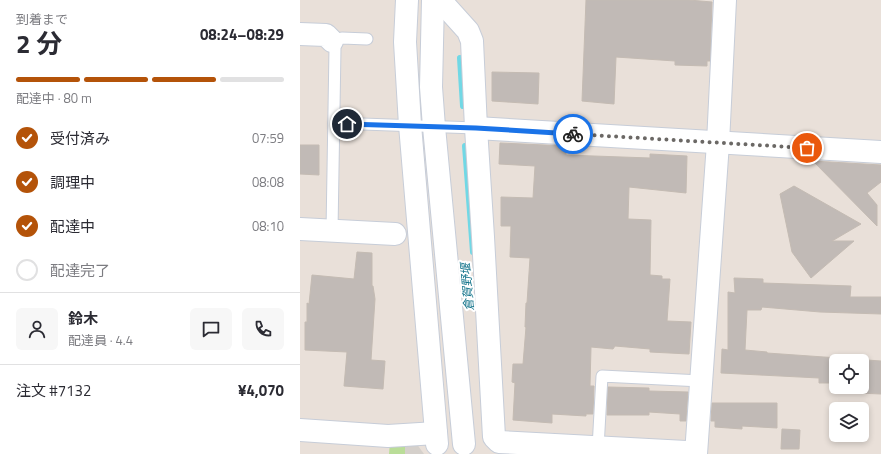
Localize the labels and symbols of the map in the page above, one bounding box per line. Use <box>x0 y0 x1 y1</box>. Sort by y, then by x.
pin <box>330 107 364 141</box>
courier <box>553 114 593 154</box>
pin <box>790 131 824 165</box>
water label: 倉賀野堰 <box>455 260 479 312</box>

